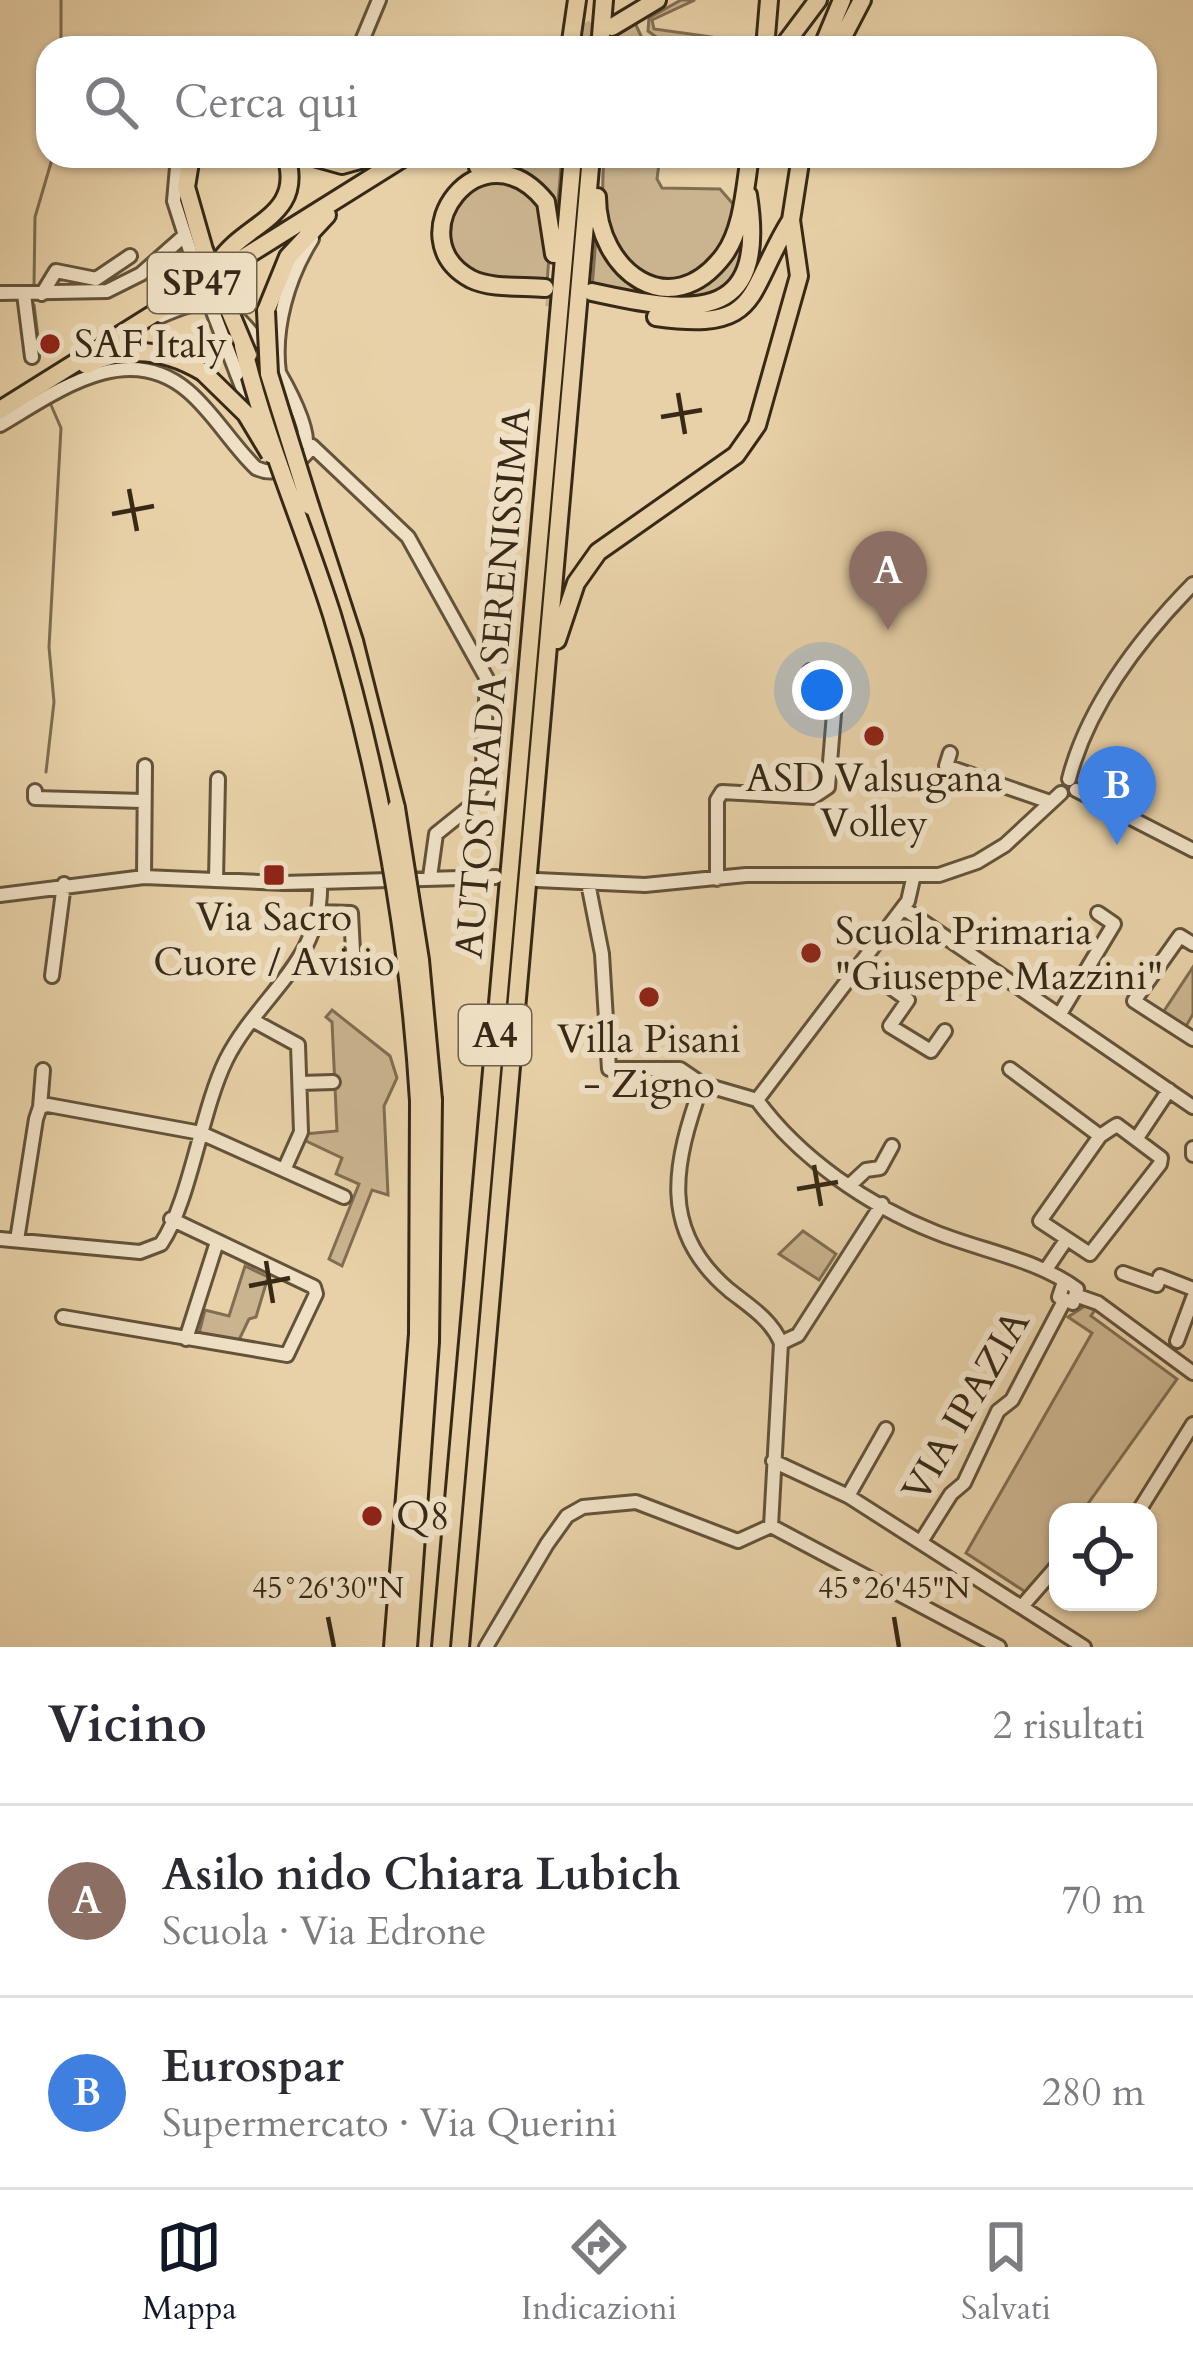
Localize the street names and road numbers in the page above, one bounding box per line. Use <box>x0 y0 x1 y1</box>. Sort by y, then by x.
road number: SP47 <box>148 253 256 313</box>
street label: AUTOSTRADA SERENISSIMA <box>443 405 544 961</box>
road number: A4 <box>459 1005 531 1065</box>
street label: VIA IPAZIA <box>890 1300 1042 1512</box>

